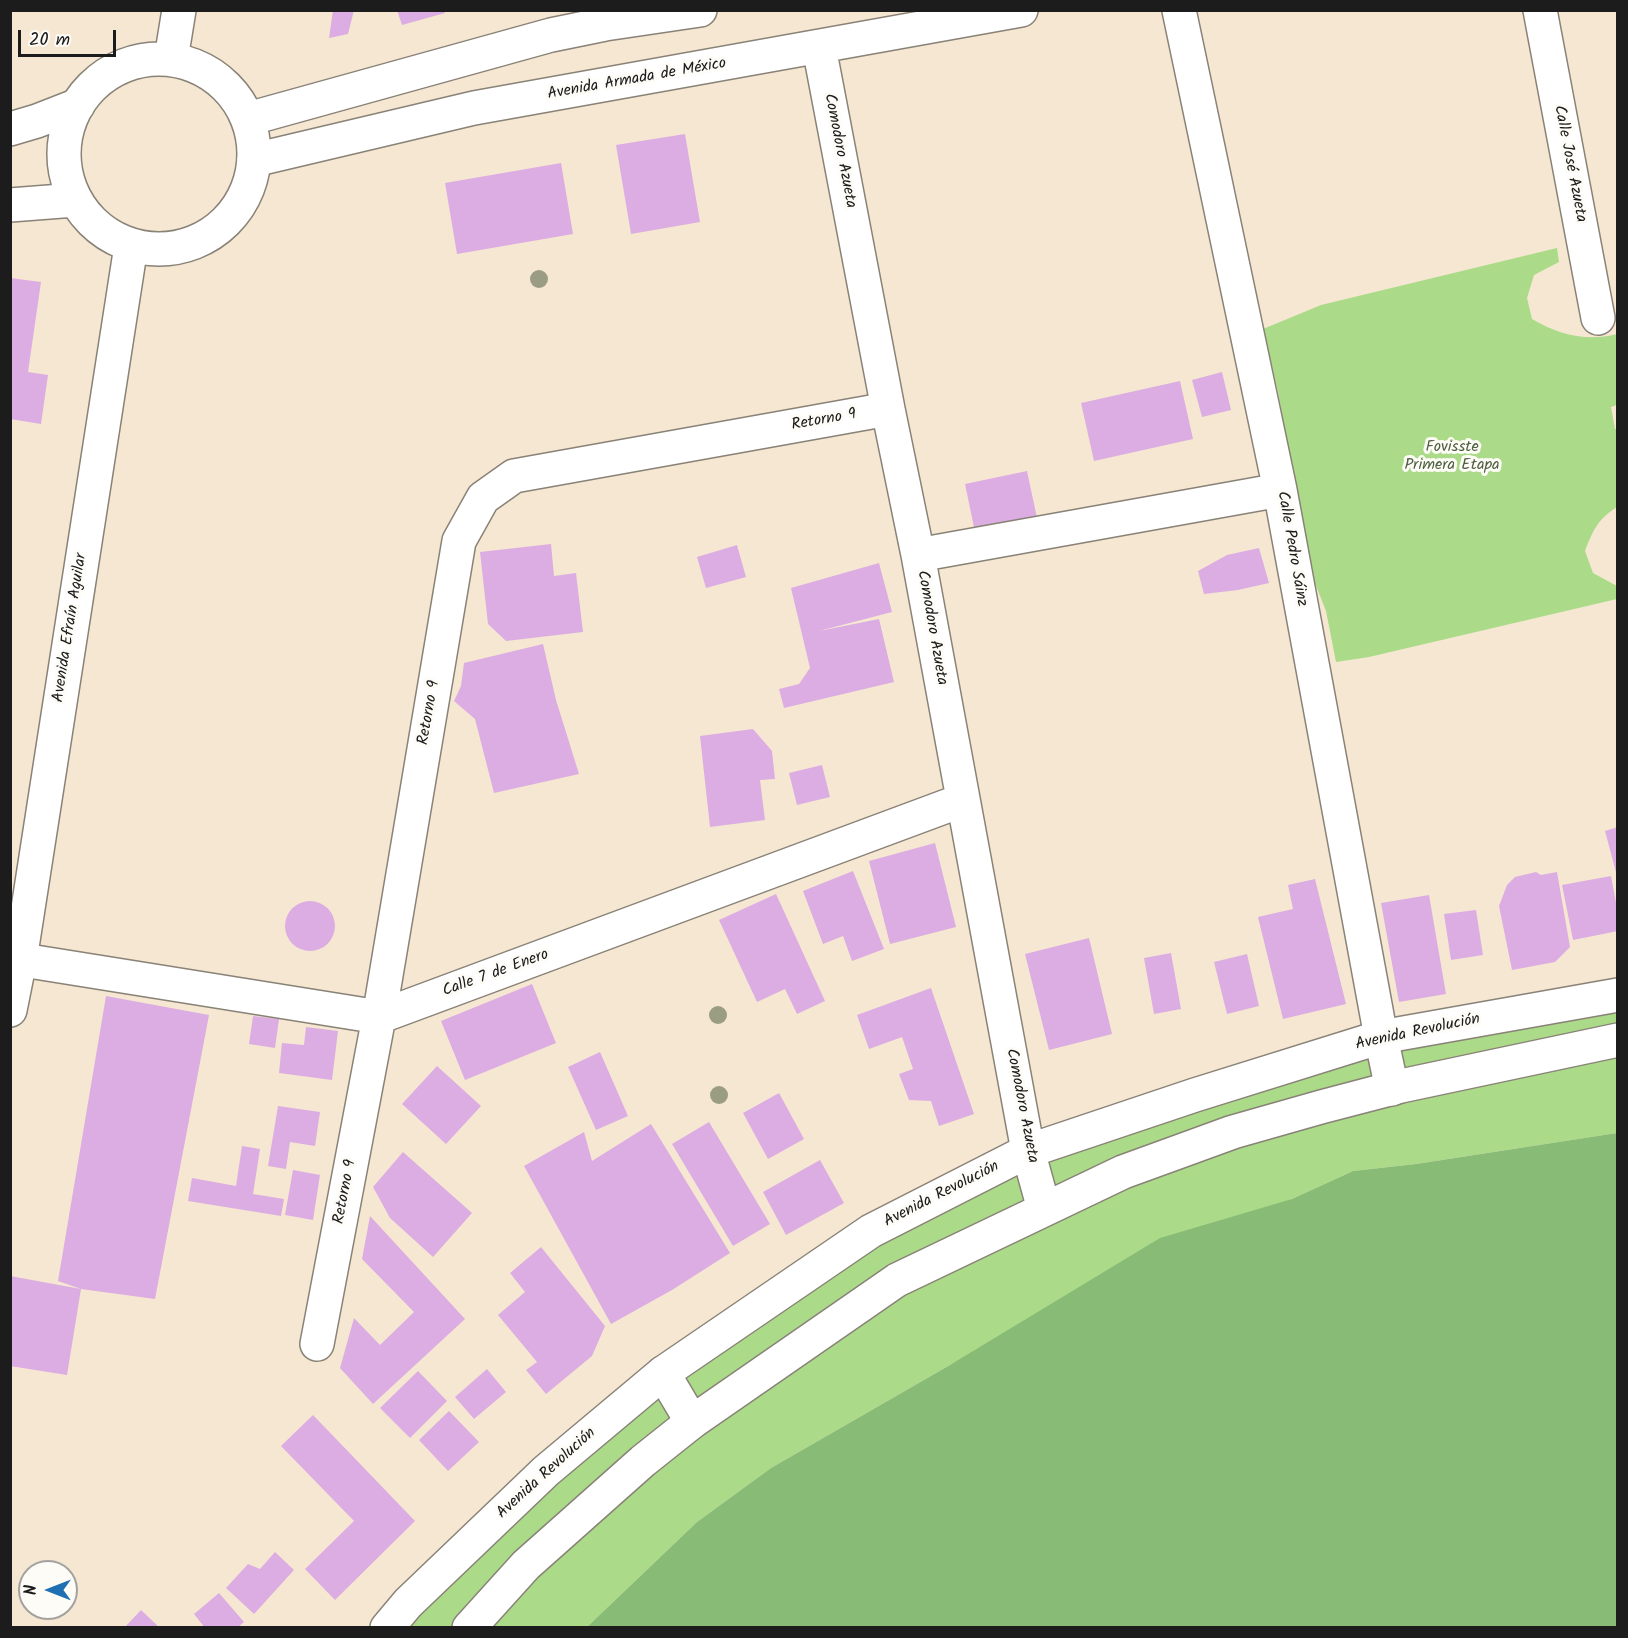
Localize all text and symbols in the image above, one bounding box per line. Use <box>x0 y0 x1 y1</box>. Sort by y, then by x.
scale bar <box>21 18 118 56</box>
text: 20 m <box>29 26 70 55</box>
street label: Avenida Armada de México <box>546 55 728 105</box>
street label: Comodoro Azueta <box>818 92 860 210</box>
street label: Calle José Azueta <box>1548 104 1590 224</box>
street label: Retorno 9 <box>790 406 858 436</box>
park label: Fovisste Primera Etapa <box>1404 438 1500 476</box>
street label: Calle Pedro Sáinz <box>1271 490 1311 608</box>
street label: Avenida Efraín Aguilar <box>50 552 92 704</box>
street label: Comodoro Azueta <box>911 569 951 687</box>
street label: Retorno 9 <box>415 679 445 747</box>
street label: Calle 7 de Enero <box>440 946 552 1002</box>
street label: Avenida Revolución <box>1354 1010 1482 1056</box>
street label: Comodoro Azueta <box>1000 1047 1042 1165</box>
street label: Retorno 9 <box>330 1158 362 1226</box>
street label: Avenida Revolución <box>881 1158 1003 1232</box>
street label: Avenida Revolución <box>493 1424 601 1524</box>
north arrow <box>18 1560 78 1620</box>
text: N <box>19 1585 44 1595</box>

